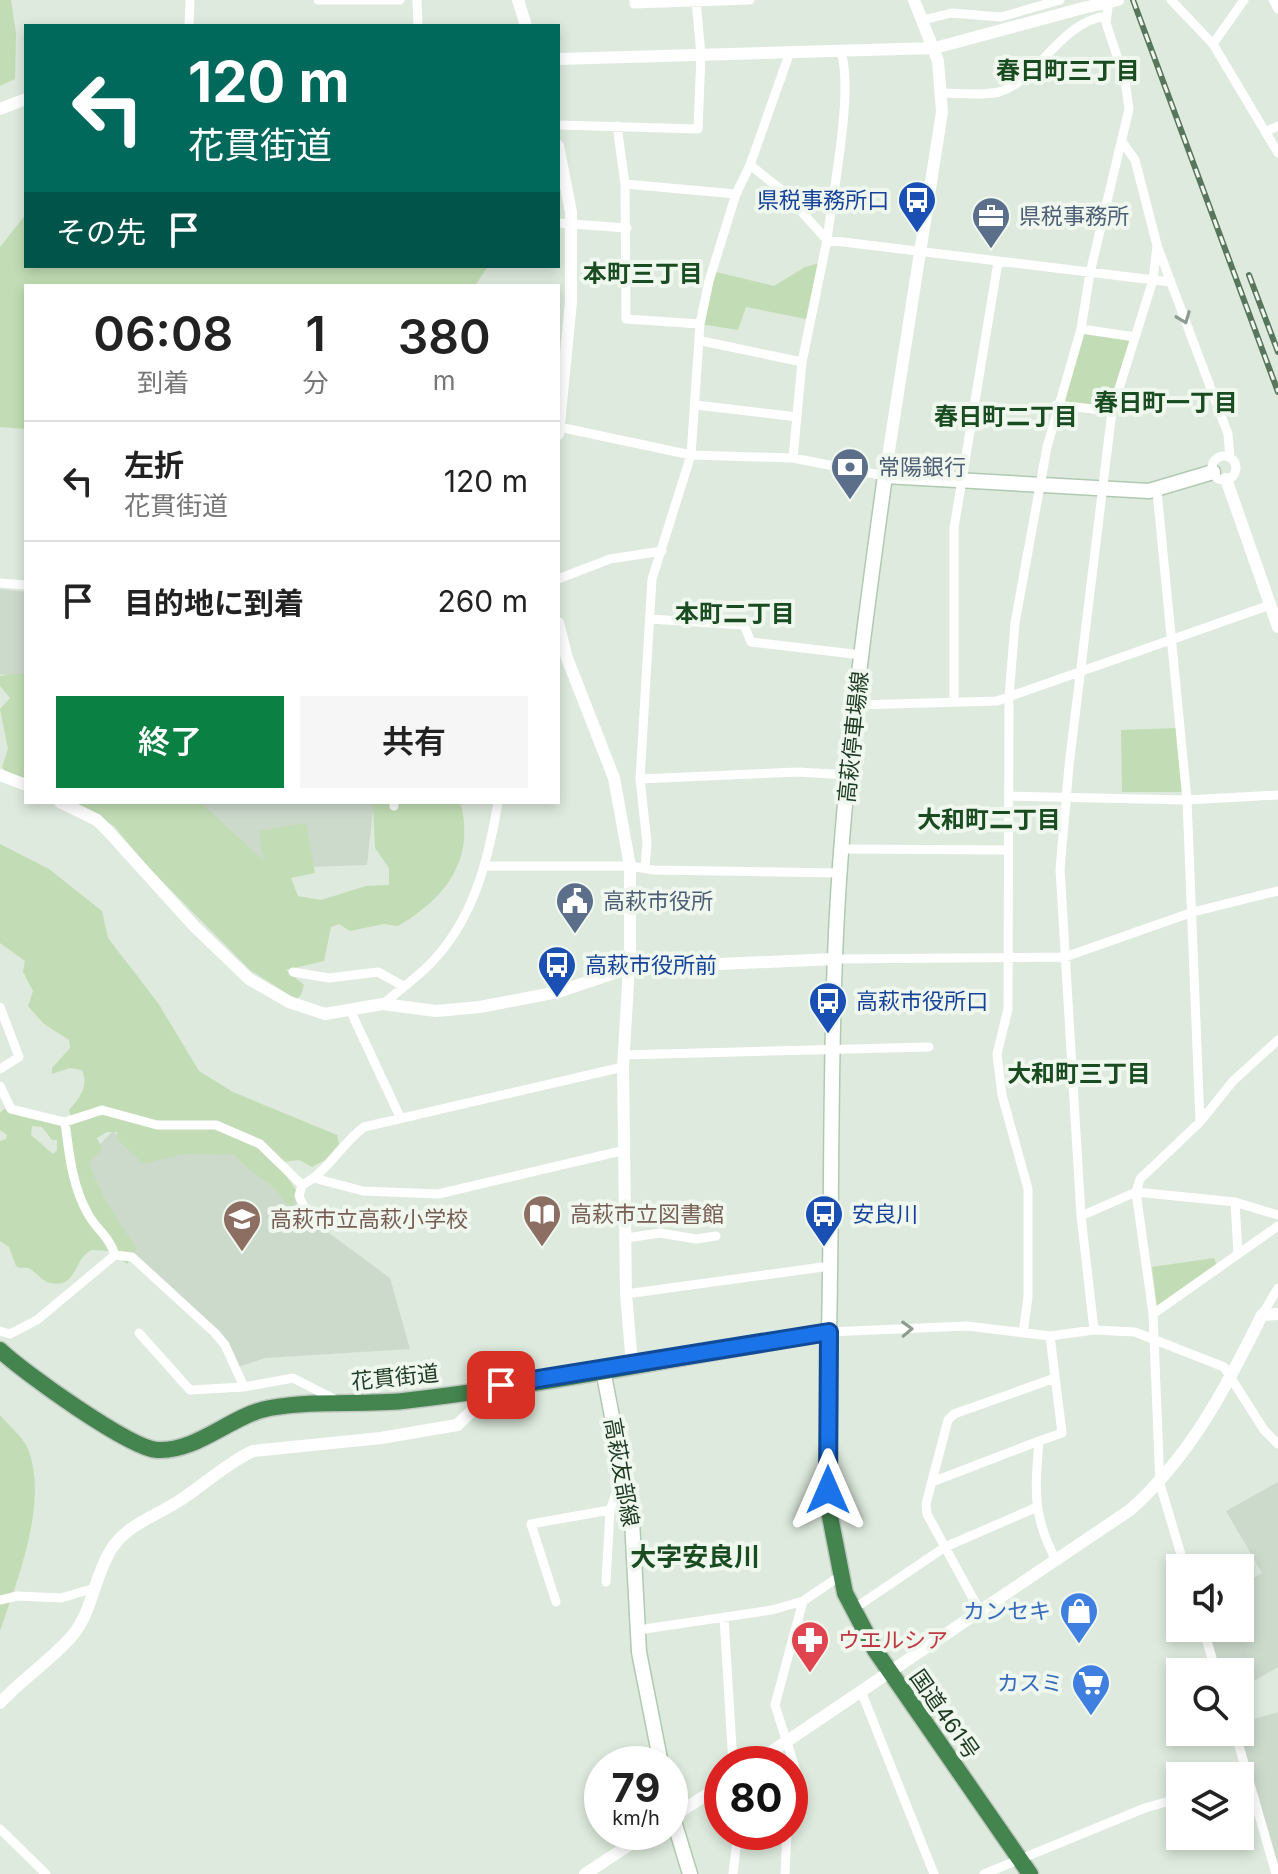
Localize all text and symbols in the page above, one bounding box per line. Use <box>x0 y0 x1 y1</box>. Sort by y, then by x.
text: 120 m <box>188 48 350 116</box>
icon: left <box>56 56 160 160</box>
district label: 春日町三丁目 <box>996 56 1140 85</box>
text: 花貫街道 <box>188 123 332 167</box>
bus stop icon: 県税事務所口 <box>896 179 938 234</box>
place label: 県税事務所口 <box>757 187 889 213</box>
office icon: 県税事務所 <box>970 195 1012 250</box>
place label: 県税事務所 <box>1019 203 1129 229</box>
icon: arrive <box>162 208 206 252</box>
text: その先 <box>56 214 146 250</box>
district label: 本町三丁目 <box>583 259 703 288</box>
text: 06:08 <box>93 304 233 363</box>
text: 1 <box>305 304 326 363</box>
text: 380 <box>398 307 491 366</box>
one-way arrow <box>1174 310 1191 324</box>
text: m <box>433 365 456 396</box>
text: 到着 <box>137 367 189 398</box>
text: 分 <box>303 367 329 398</box>
district label: 春日町一丁目 <box>1094 388 1238 417</box>
district label: 春日町二丁目 <box>934 402 1078 431</box>
bank icon: 常陽銀行 <box>829 446 871 501</box>
text: 左折 <box>124 447 184 483</box>
place label: 常陽銀行 <box>878 454 966 480</box>
icon: left <box>56 459 100 503</box>
text: 120 m <box>444 463 528 499</box>
text: 花貫街道 <box>124 490 228 521</box>
icon: arrive <box>56 579 100 623</box>
text: 260 m <box>437 583 528 619</box>
text: 目的地に到着 <box>124 585 304 621</box>
district label: 本町二丁目 <box>675 599 795 628</box>
street label: 高萩停車場線 <box>833 670 873 804</box>
button: 終了 <box>56 696 284 788</box>
button: 共有 <box>300 696 528 788</box>
district label: 大和町二丁目 <box>917 805 1061 834</box>
public building icon: 高萩市役所 <box>554 880 596 935</box>
place label: 高萩市役所 <box>603 888 713 914</box>
bus stop icon: 高萩市役所前 <box>536 944 578 999</box>
place label: 高萩市役所前 <box>585 952 717 978</box>
bus stop icon: 高萩市役所口 <box>807 980 849 1035</box>
place label: 高萩市役所口 <box>856 988 988 1014</box>
district label: 大和町三丁目 <box>1007 1059 1151 1088</box>
library icon: 高萩市立図書館 <box>521 1193 563 1248</box>
bus stop icon: 安良川 <box>803 1193 845 1248</box>
school or university icon: 高萩市立高萩小学校 <box>221 1198 263 1253</box>
place label: 高萩市立図書館 <box>570 1201 724 1227</box>
place label: 安良川 <box>852 1201 918 1227</box>
place label: 高萩市立高萩小学校 <box>270 1206 468 1232</box>
one-way arrow <box>901 1320 914 1337</box>
pin <box>467 1351 535 1419</box>
street label: 花貫街道 <box>350 1359 440 1395</box>
icon: arrive <box>479 1363 523 1407</box>
street label: 高萩友部線 <box>600 1416 644 1528</box>
position arrow <box>786 1448 870 1532</box>
district label: 大字安良川 <box>630 1541 760 1572</box>
map controls <box>1166 1554 1254 1850</box>
button: sound <box>1166 1554 1254 1642</box>
shop icon: カンセキ <box>1058 1590 1100 1645</box>
place label: カンセキ <box>963 1598 1051 1624</box>
pharmacy icon: ウエルシア <box>789 1619 831 1674</box>
place label: ウエルシア <box>838 1627 948 1653</box>
button: search <box>1166 1658 1254 1746</box>
supermarket icon: カスミ <box>1070 1662 1112 1717</box>
street label: 国道461号 <box>905 1664 985 1764</box>
place label: カスミ <box>997 1670 1063 1696</box>
speed limit sign: 80 <box>704 1746 808 1850</box>
button: layers <box>1166 1762 1254 1850</box>
text: 79 <box>612 1763 660 1812</box>
text: km/h <box>612 1806 660 1830</box>

